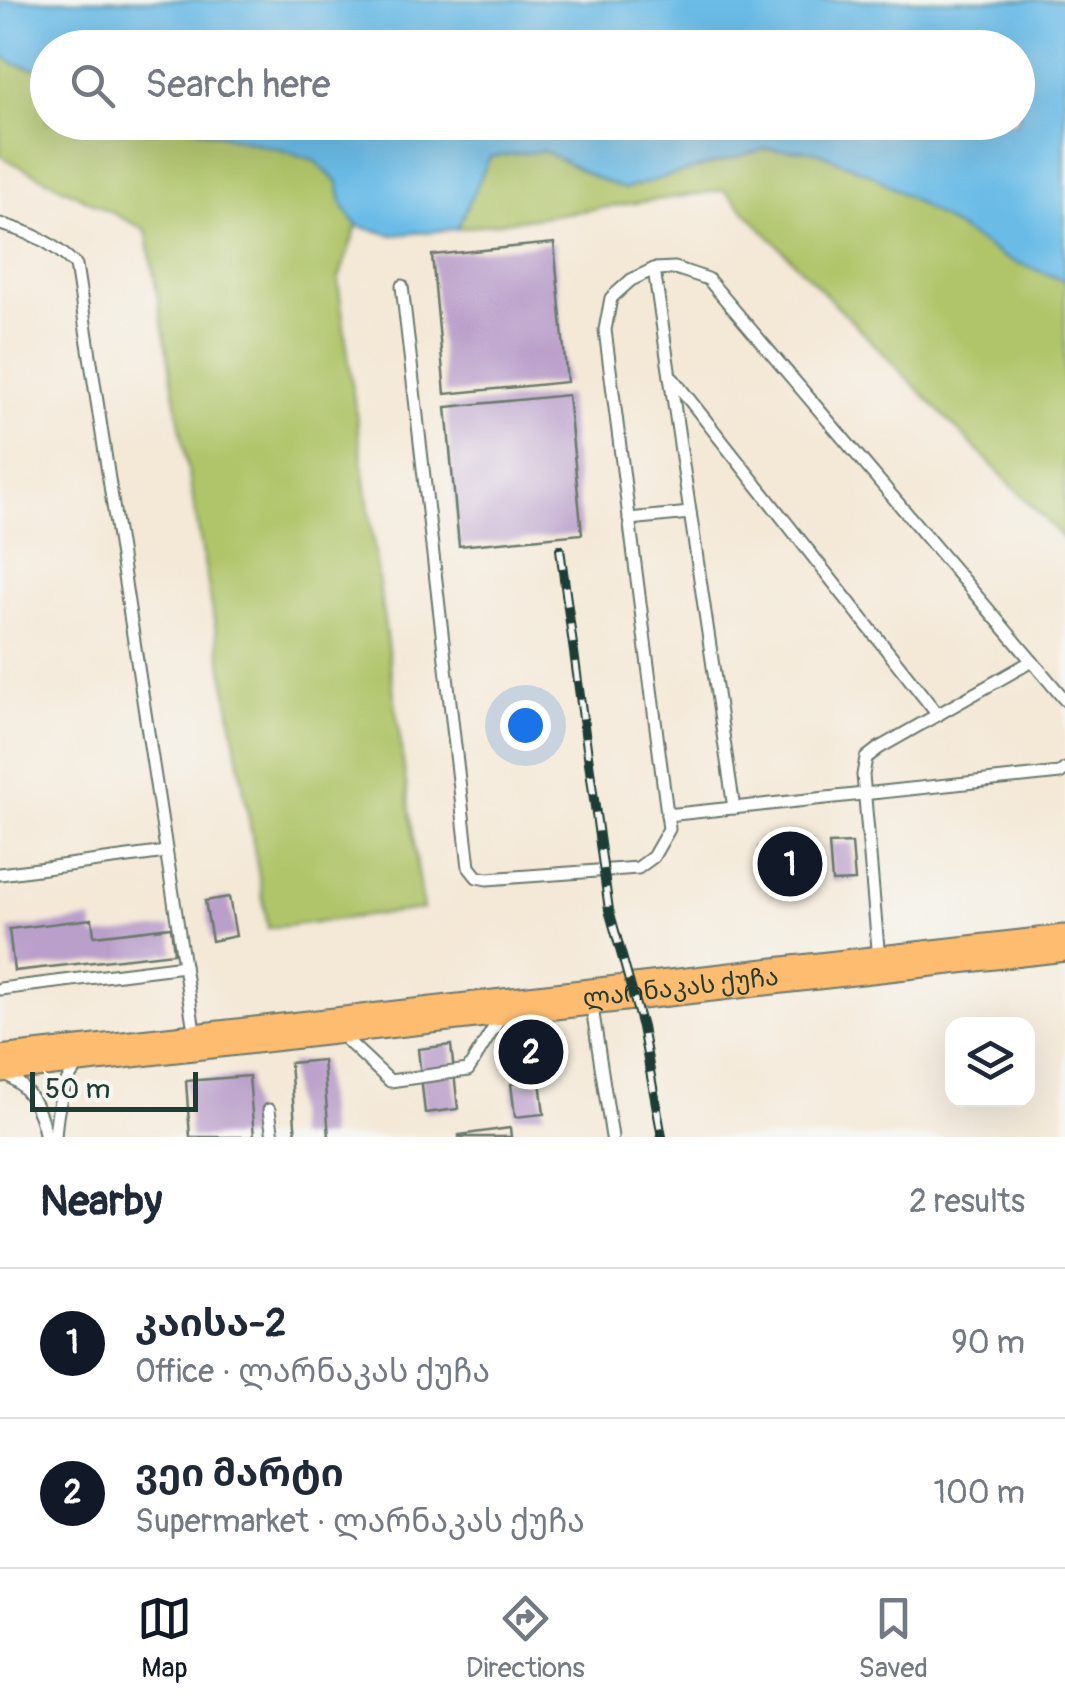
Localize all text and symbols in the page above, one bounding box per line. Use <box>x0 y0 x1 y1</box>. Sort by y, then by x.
search box <box>30 30 1035 140</box>
icon: search <box>65 58 120 113</box>
text: Search here <box>145 61 331 109</box>
your location <box>500 700 551 751</box>
pin: 1 <box>758 826 822 902</box>
street label: ლარნაკას ქუჩა <box>581 962 780 1015</box>
pin: 2 <box>498 1014 564 1090</box>
map controls <box>945 1017 1035 1107</box>
button: layers <box>945 1017 1035 1107</box>
scale bar <box>30 1067 198 1112</box>
text: 50 m <box>45 1072 110 1107</box>
text: Nearby <box>40 1176 162 1228</box>
text: 2 results <box>909 1182 1025 1222</box>
text: კაისა-2 <box>135 1300 286 1348</box>
text: 1 <box>66 1323 79 1363</box>
text: 90 m <box>951 1323 1025 1363</box>
text: Office · ლარნაკას ქუჩა <box>135 1352 490 1392</box>
text: ვეი მარტი <box>135 1450 344 1498</box>
text: 2 <box>64 1473 81 1513</box>
text: 100 m <box>933 1473 1025 1513</box>
text: Supermarket · ლარნაკას ქუჩა <box>135 1502 585 1542</box>
tab: Map <box>137 1591 192 1686</box>
tab: Directions <box>466 1591 585 1686</box>
tab: Saved <box>859 1591 928 1686</box>

